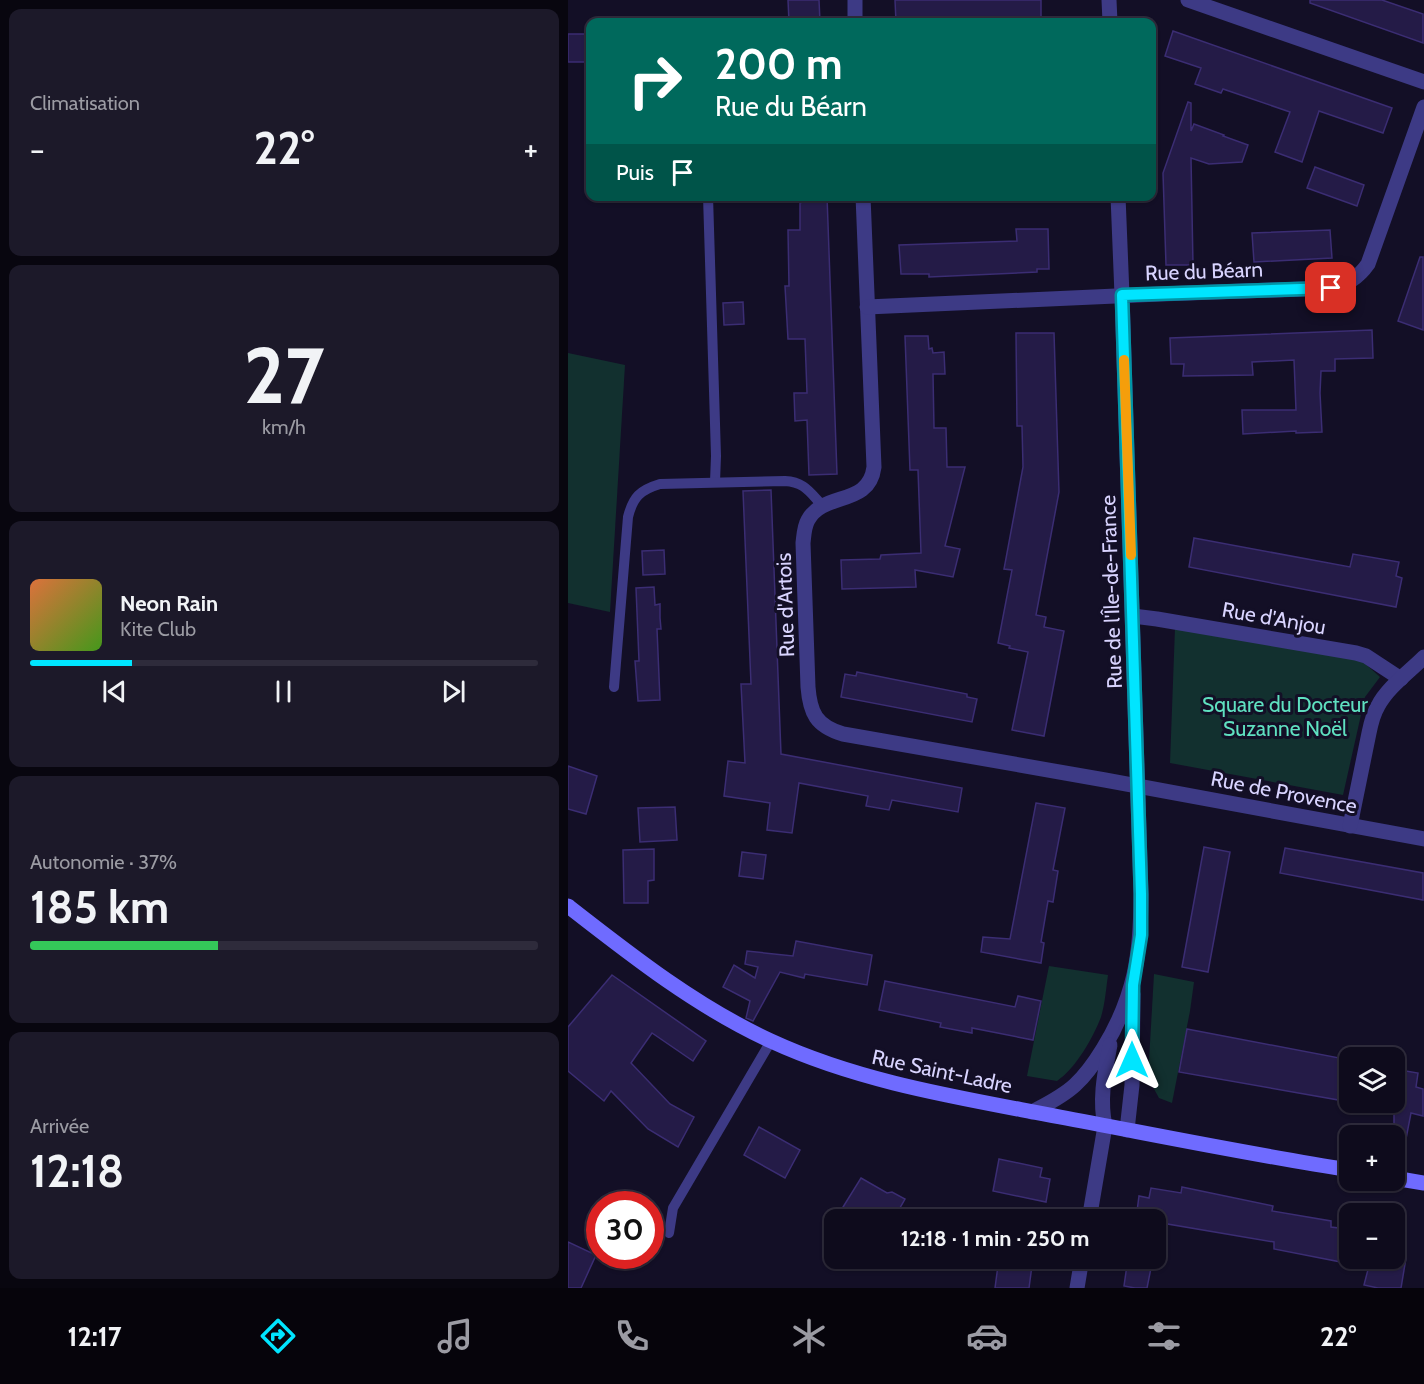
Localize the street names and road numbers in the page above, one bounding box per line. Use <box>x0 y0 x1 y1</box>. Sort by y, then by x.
street label: Rue du Béarn <box>1145 256 1263 286</box>
street label: Rue de l'Île-de-France <box>1095 494 1127 689</box>
street label: Rue d'Artois <box>771 552 799 658</box>
street label: Rue d'Anjou <box>1220 597 1328 640</box>
street label: Rue de Provence <box>1209 766 1359 818</box>
street label: Rue Saint-Ladre <box>870 1044 1015 1098</box>

